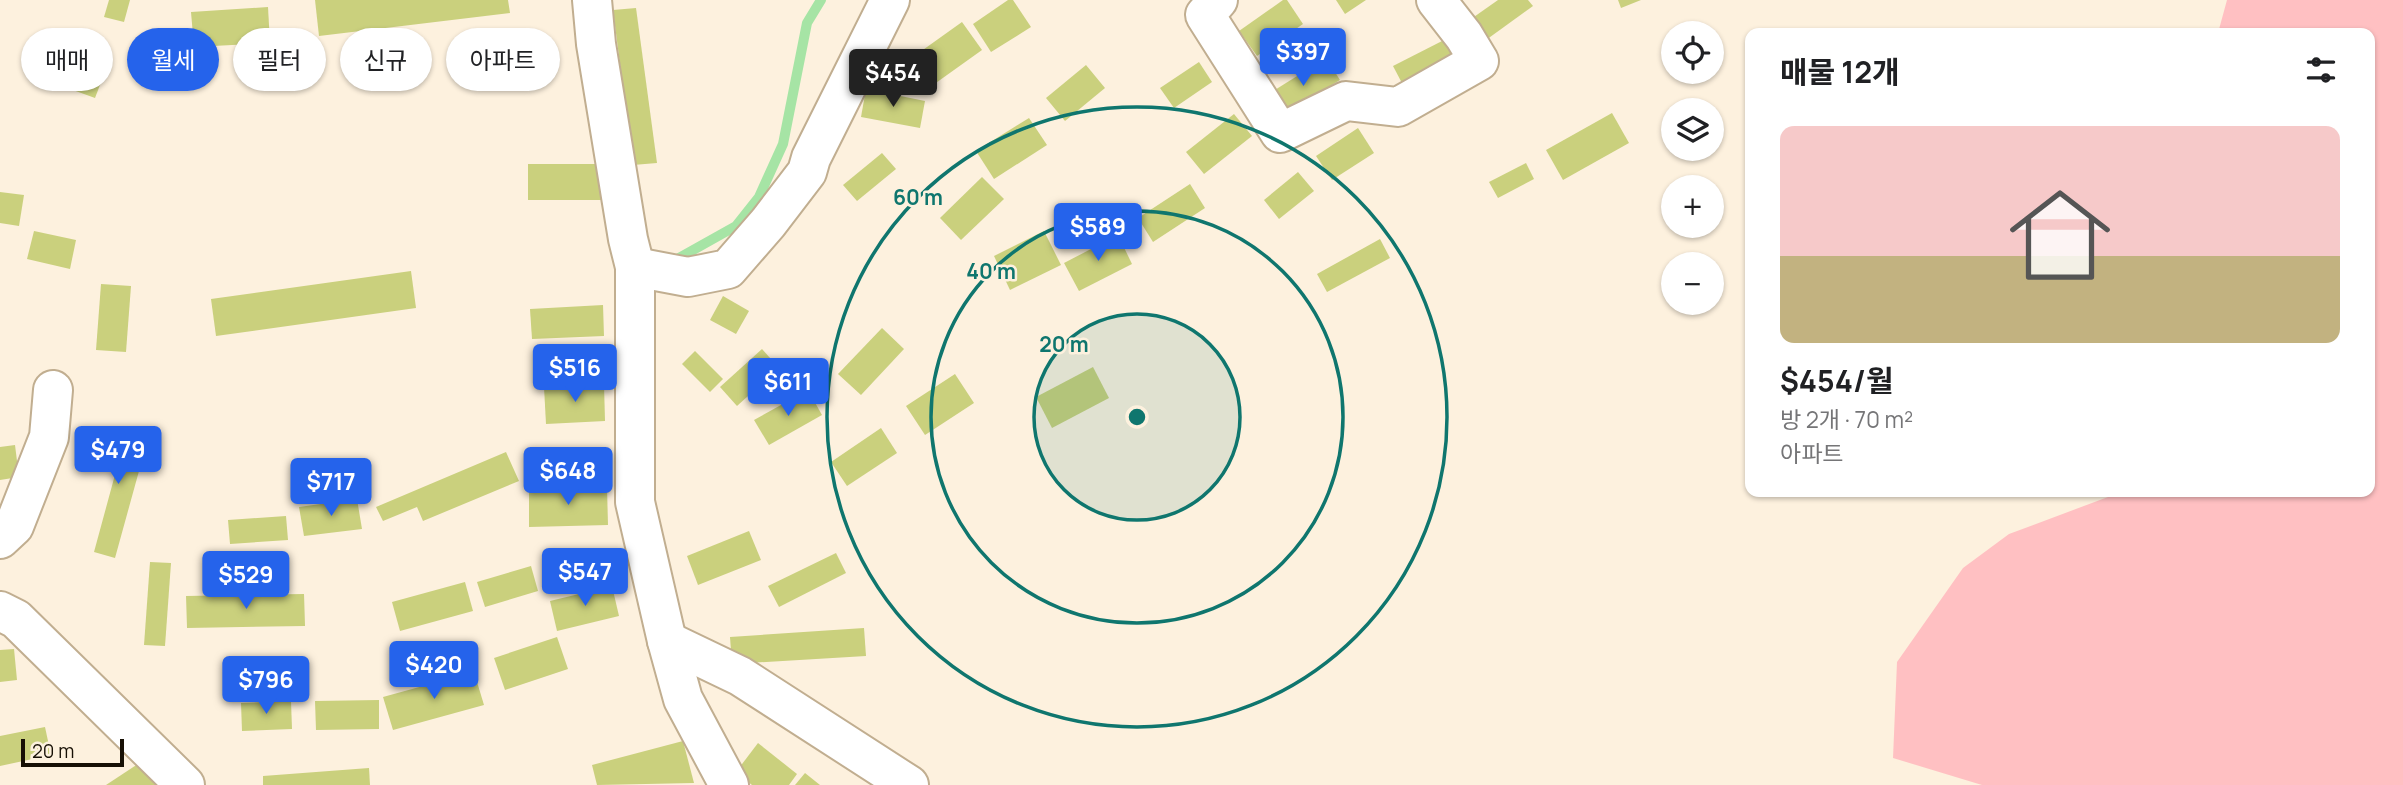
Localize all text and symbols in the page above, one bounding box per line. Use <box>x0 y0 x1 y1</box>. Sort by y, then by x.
map controls <box>1661 21 1724 315</box>
button: locate <box>1661 21 1724 84</box>
chip: 매매 <box>21 28 113 91</box>
chip: 월세 <box>127 28 219 91</box>
chip: 필터 <box>233 28 326 91</box>
chip: 신규 <box>340 28 432 91</box>
chip: 아파트 <box>446 28 560 91</box>
pin: $397 <box>1262 28 1344 88</box>
text: $397 <box>1276 35 1330 67</box>
pin: $454 <box>852 50 934 109</box>
text: 매물 12개 <box>1780 51 1900 92</box>
icon: filters <box>2302 51 2340 89</box>
text: $454 <box>865 56 921 88</box>
button: layers <box>1661 98 1724 161</box>
icon: home <box>1997 172 2123 298</box>
button: + <box>1661 175 1724 238</box>
text: 60 m <box>893 183 943 211</box>
pin: $589 <box>1057 204 1139 263</box>
text: $589 <box>1070 210 1126 242</box>
button: − <box>1661 252 1724 315</box>
text: 40 m <box>966 257 1016 285</box>
text: 20 m <box>1039 330 1089 358</box>
pin: $516 <box>534 344 616 404</box>
text: $516 <box>549 351 601 383</box>
pin: $611 <box>747 358 829 418</box>
text: $454/월 <box>1780 360 1894 401</box>
text: $611 <box>764 365 812 397</box>
text: 방 2개 · 70 m² <box>1780 403 1913 435</box>
centre of rings <box>1125 405 1149 429</box>
pin: $479 <box>77 426 159 486</box>
text: $479 <box>90 433 146 465</box>
text: 아파트 <box>1780 437 1843 469</box>
pin: $648 <box>527 448 609 507</box>
text: $648 <box>540 454 596 486</box>
pin: $717 <box>290 458 372 518</box>
text: $717 <box>306 465 356 497</box>
pin: $547 <box>544 548 626 608</box>
pin: $529 <box>205 552 287 611</box>
text: $547 <box>558 555 612 587</box>
text: $529 <box>218 558 274 590</box>
pin: $420 <box>393 642 475 701</box>
text: $420 <box>405 648 463 680</box>
pin: $796 <box>225 656 307 716</box>
text: $796 <box>238 663 294 695</box>
scale bar <box>21 736 124 768</box>
text: 20 m <box>32 738 74 764</box>

